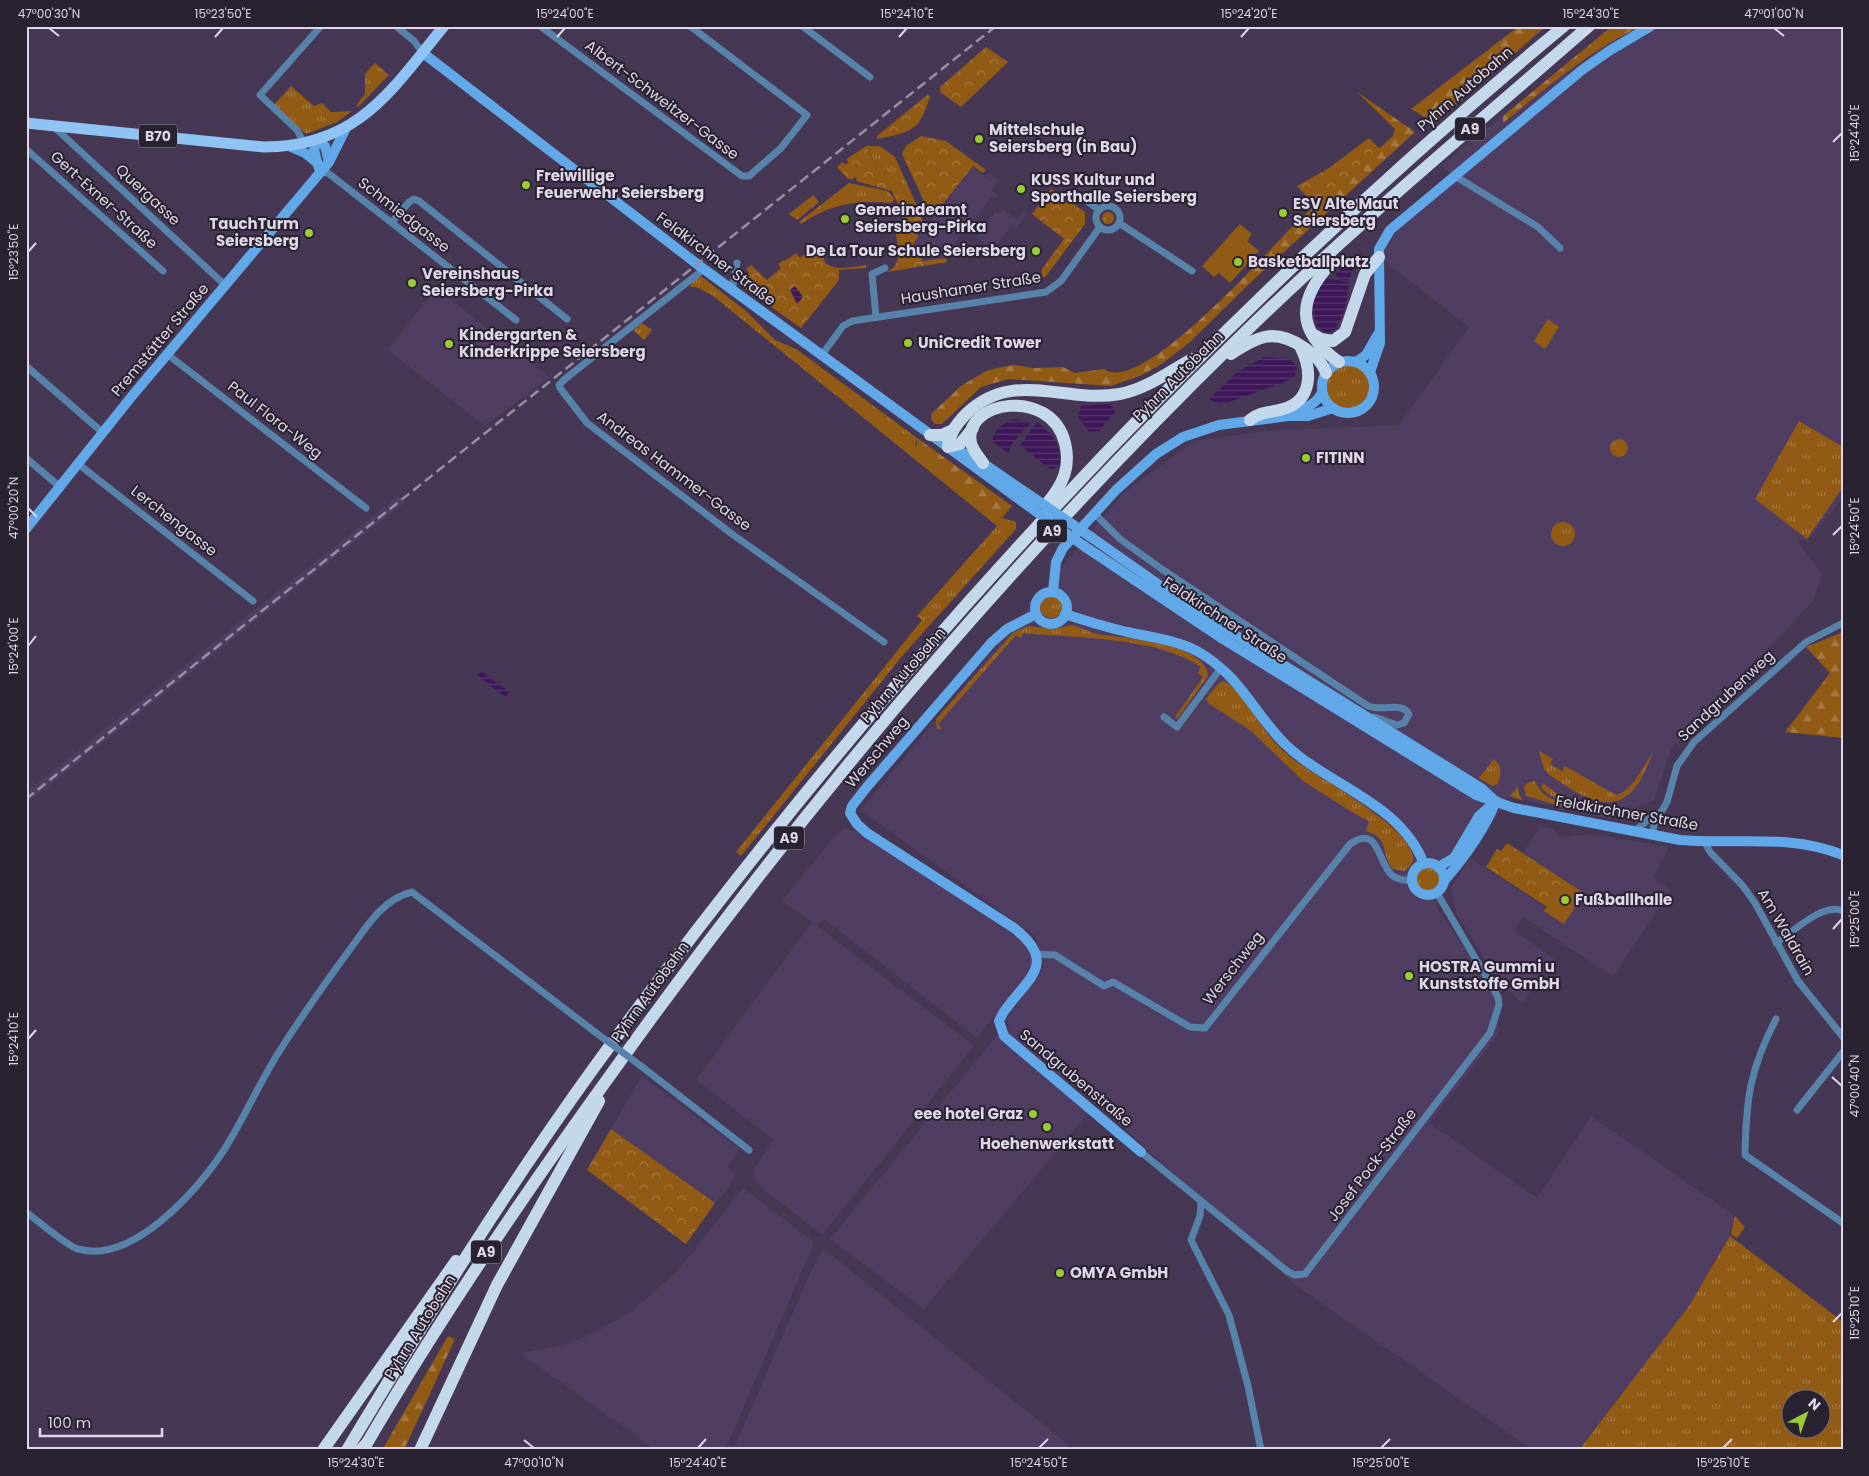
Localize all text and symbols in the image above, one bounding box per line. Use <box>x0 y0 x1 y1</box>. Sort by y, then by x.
text: 47°00'30"N <box>18 5 80 22</box>
text: 15°23'50"E <box>195 5 251 22</box>
text: 15°24'00"E <box>536 5 594 22</box>
text: 15°24'10"E <box>880 5 934 22</box>
text: 15°24'20"E <box>1221 5 1277 22</box>
text: 15°24'30"E <box>1563 5 1619 22</box>
text: 47°01'00"N <box>1744 5 1804 22</box>
street label: Albert-Schweitzer-Gasse <box>581 35 744 164</box>
street label: Pyhrn Autobahn <box>1412 41 1517 136</box>
text: 15°24'40"E <box>1846 104 1863 162</box>
road number: A9 <box>1455 118 1485 140</box>
place label: Mittelschule Seiersberg (in Bau) <box>989 119 1137 157</box>
road number: B70 <box>139 124 177 148</box>
marker: Mittelschule Seiersberg (in Bau) <box>973 133 985 145</box>
street label: Gert-Exner-Straße <box>46 146 162 253</box>
street label: Quergasse <box>111 159 185 230</box>
place label: Freiwillige Feuerwehr Seiersberg <box>536 165 704 203</box>
place label: KUSS Kultur und Sporthalle Seiersberg <box>1031 169 1197 207</box>
street label: Schmiedgasse <box>354 172 455 257</box>
marker: Freiwillige Feuerwehr Seiersberg <box>520 179 532 191</box>
marker: KUSS Kultur und Sporthalle Seiersberg <box>1015 183 1027 195</box>
place label: ESV Alte Maut Seiersberg <box>1293 193 1399 231</box>
place label: Gemeindeamt Seiersberg-Pirka <box>855 199 986 237</box>
street label: Feldkirchner Straße <box>652 207 780 310</box>
marker: ESV Alte Maut Seiersberg <box>1277 207 1289 219</box>
place label: TauchTurm Seiersberg <box>209 213 299 251</box>
marker: Gemeindeamt Seiersberg-Pirka <box>839 213 851 225</box>
text: 15°23'50"E <box>5 224 22 280</box>
marker: TauchTurm Seiersberg <box>303 227 315 239</box>
place label: De La Tour Schule Seiersberg <box>806 240 1026 261</box>
marker: De La Tour Schule Seiersberg <box>1030 245 1042 257</box>
place label: Basketballplatz <box>1248 251 1369 272</box>
marker: Basketballplatz <box>1232 256 1244 268</box>
place label: Vereinshaus Seiersberg-Pirka <box>422 263 553 301</box>
street label: Haushamer Straße <box>899 266 1042 309</box>
marker: Vereinshaus Seiersberg-Pirka <box>406 277 418 289</box>
street label: Premstätter Straße <box>106 279 213 401</box>
place label: Kindergarten & Kinderkrippe Seiersberg <box>459 324 646 362</box>
street label: Pyhrn Autobahn <box>1128 326 1228 426</box>
place label: UniCredit Tower <box>918 332 1042 353</box>
marker: UniCredit Tower <box>902 337 914 349</box>
marker: Kindergarten & Kinderkrippe Seiersberg <box>443 338 455 350</box>
street label: Paul Flora-Weg <box>224 376 327 463</box>
street label: Andreas Hammer-Gasse <box>593 406 756 536</box>
place label: FITINN <box>1316 447 1364 468</box>
marker: FITINN <box>1300 452 1312 464</box>
text: 47°00'20"N <box>5 477 22 539</box>
street label: Lerchengasse <box>127 480 222 561</box>
text: 15°24'50"E <box>1846 497 1863 555</box>
road number: A9 <box>1037 520 1067 542</box>
street label: Feldkirchner Straße <box>1159 571 1292 668</box>
text: 15°24'00"E <box>5 617 22 675</box>
street label: Pyhrn Autobahn <box>855 622 950 727</box>
street label: Sandgrubenweg <box>1673 645 1778 746</box>
street label: Werschweg <box>840 711 913 792</box>
street label: Feldkirchner Straße <box>1554 790 1700 835</box>
road number: A9 <box>774 826 804 850</box>
street label: Am Waldrain <box>1753 884 1820 979</box>
place label: Fußballhalle <box>1575 889 1672 910</box>
text: 15°25'00"E <box>1846 890 1863 948</box>
marker: Fußballhalle <box>1559 894 1571 906</box>
street label: Werschweg <box>1197 927 1268 1009</box>
street label: Pyhrn Autobahn <box>606 937 693 1046</box>
place label: HOSTRA Gummi u Kunststoffe GmbH <box>1419 956 1560 994</box>
marker: HOSTRA Gummi u Kunststoffe GmbH <box>1403 970 1415 982</box>
text: 15°24'10"E <box>5 1012 22 1066</box>
street label: Sandgrubenstraße <box>1015 1024 1137 1131</box>
text: 47°00'40"N <box>1846 1054 1863 1118</box>
place label: eee hotel Graz <box>914 1103 1023 1124</box>
street label: Josef Pock-Straße <box>1322 1104 1421 1226</box>
marker: eee hotel Graz <box>1027 1108 1039 1120</box>
marker: Hoehenwerkstatt <box>1041 1121 1053 1133</box>
place label: Hoehenwerkstatt <box>980 1133 1114 1154</box>
road number: A9 <box>471 1240 501 1264</box>
place label: OMYA GmbH <box>1070 1262 1168 1283</box>
marker: OMYA GmbH <box>1054 1267 1066 1279</box>
street label: Pyhrn Autobahn <box>379 1270 460 1383</box>
text: 15°25'10"E <box>1846 1286 1863 1340</box>
north arrow <box>1782 1388 1832 1438</box>
text: N <box>1804 1393 1825 1415</box>
scale bar <box>40 1406 162 1438</box>
text: 100 m <box>48 1412 91 1433</box>
text: 15°24'30"E <box>328 1454 384 1471</box>
text: 47°00'10"N <box>504 1454 564 1471</box>
text: 15°24'40"E <box>669 1454 727 1471</box>
text: 15°24'50"E <box>1010 1454 1068 1471</box>
text: 15°25'00"E <box>1352 1454 1410 1471</box>
text: 15°25'10"E <box>1696 1454 1750 1471</box>

